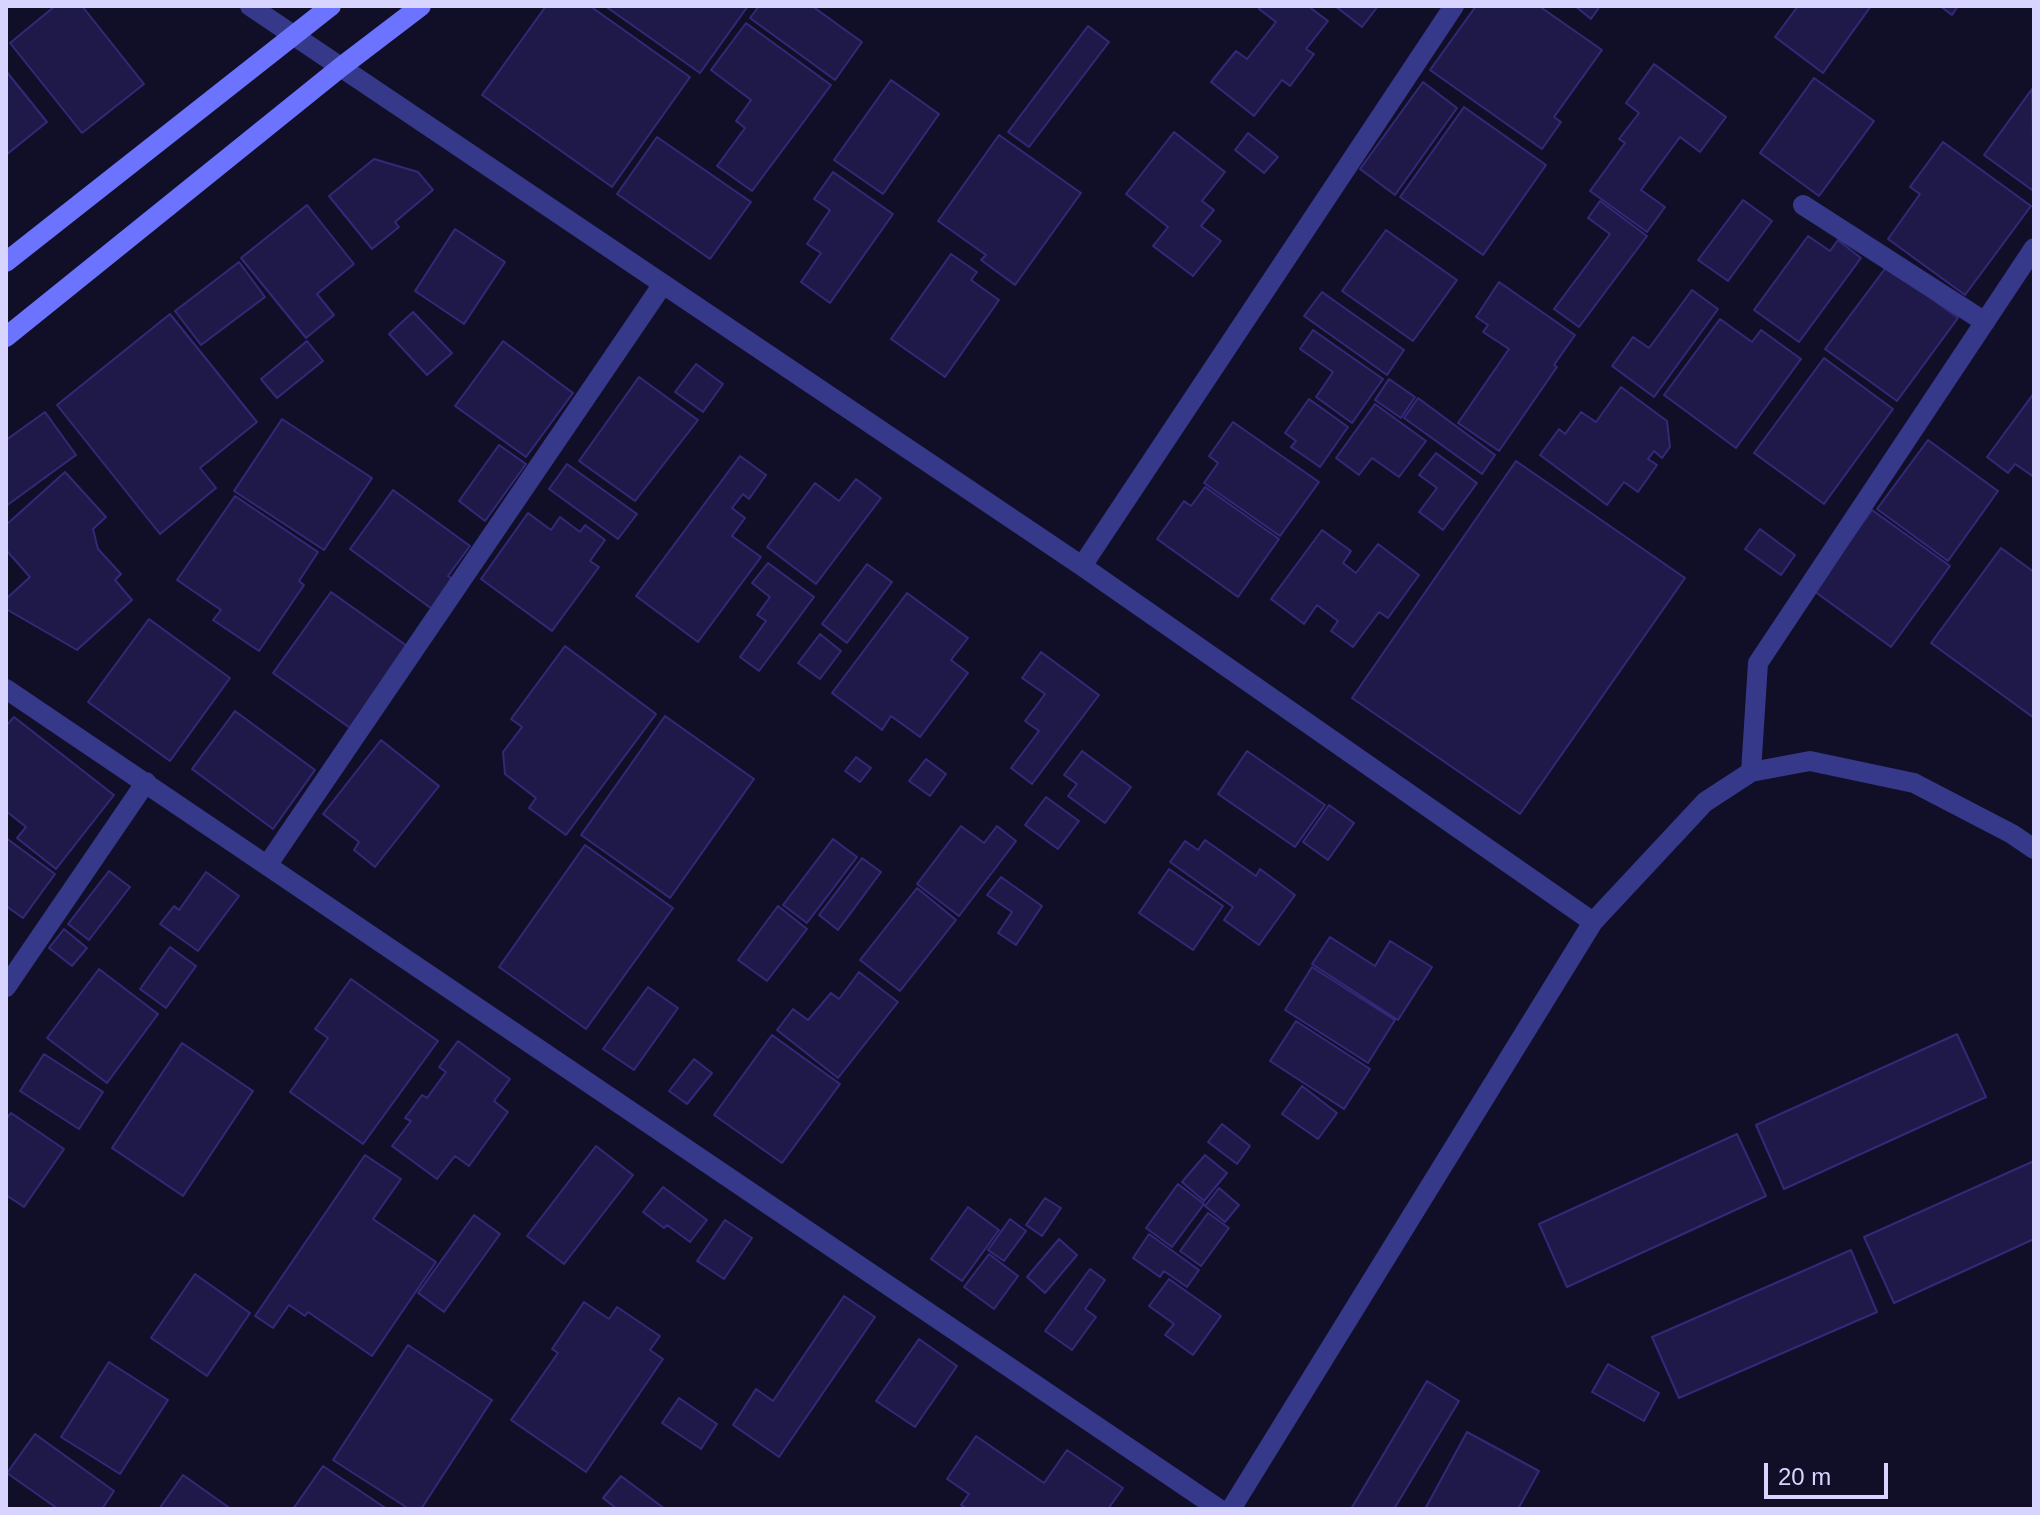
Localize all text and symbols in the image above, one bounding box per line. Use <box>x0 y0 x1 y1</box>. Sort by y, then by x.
scale bar <box>1768 1447 1892 1497</box>
text: 20 m <box>1778 1463 1831 1490</box>

